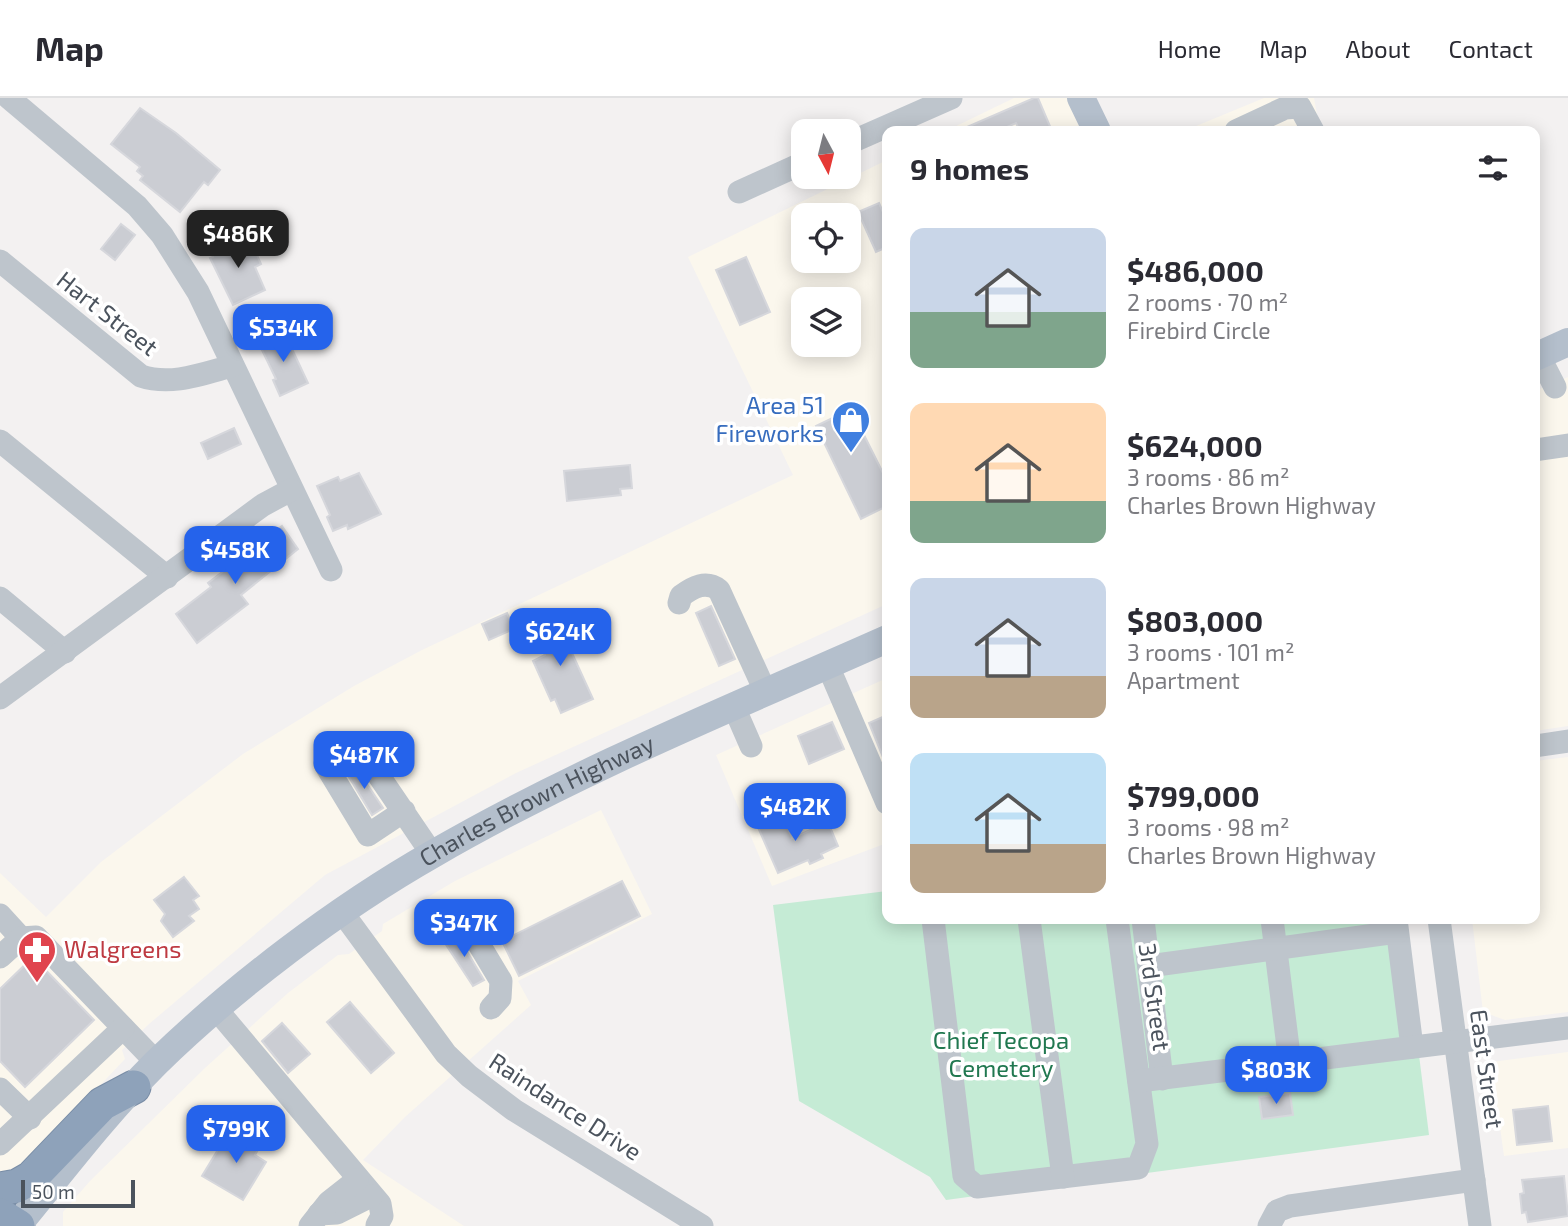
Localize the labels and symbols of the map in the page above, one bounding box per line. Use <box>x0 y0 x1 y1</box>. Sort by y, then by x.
north arrow <box>791 119 861 189</box>
pin: $486K <box>189 211 287 270</box>
street label: Hart Street <box>52 264 164 361</box>
pin: $534K <box>234 304 332 364</box>
place label: Area 51 Fireworks <box>716 390 824 447</box>
shop icon: Area 51 Fireworks <box>830 399 872 454</box>
pin: $458K <box>186 526 284 586</box>
pin: $624K <box>511 608 609 668</box>
street label: Charles Brown Highway <box>414 728 659 872</box>
pin: $487K <box>315 732 413 791</box>
pin: $482K <box>746 784 844 843</box>
pin: $347K <box>415 900 513 959</box>
pharmacy icon: Walgreens <box>16 929 58 984</box>
place label: Walgreens <box>64 934 181 963</box>
street label: 3rd Street <box>1134 941 1177 1053</box>
street label: East Street <box>1465 1007 1510 1130</box>
park label: Chief Tecopa Cemetery <box>933 1025 1069 1082</box>
street label: Raindance Drive <box>484 1046 647 1166</box>
pin: $803K <box>1227 1046 1325 1106</box>
pin: $799K <box>187 1105 285 1165</box>
scale bar <box>21 1177 135 1209</box>

